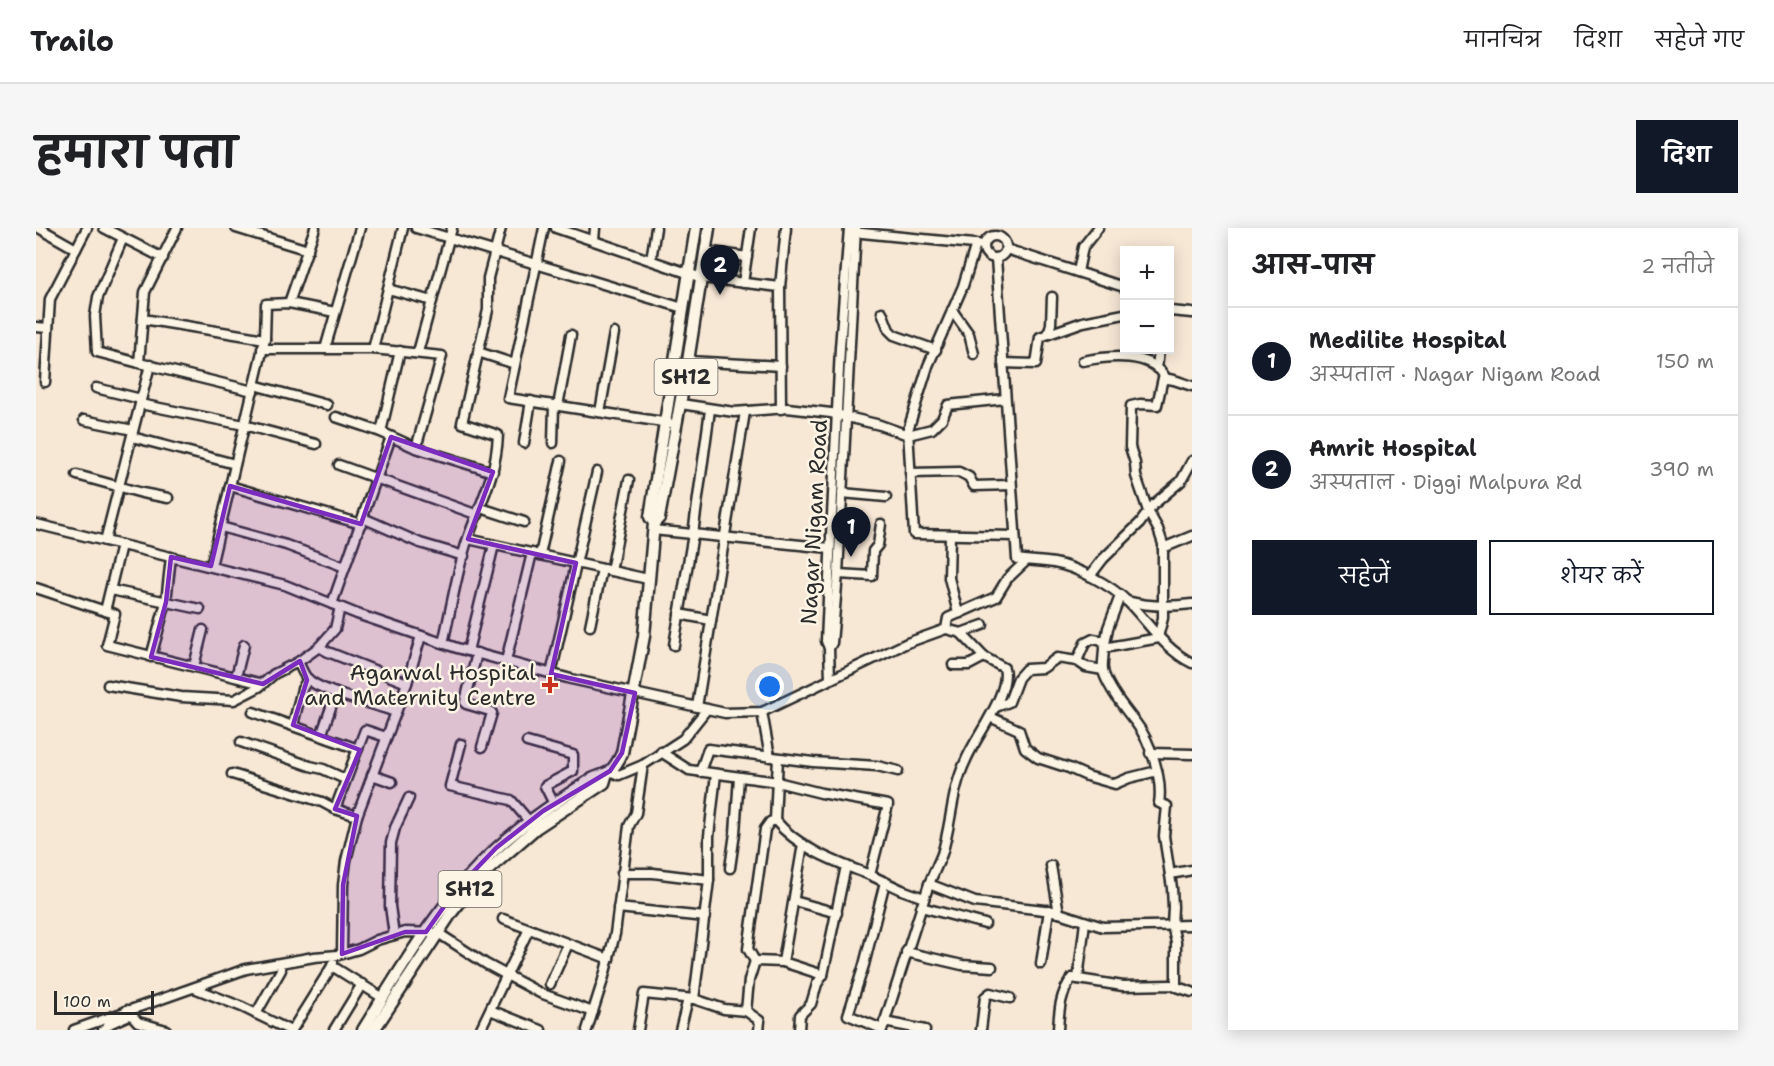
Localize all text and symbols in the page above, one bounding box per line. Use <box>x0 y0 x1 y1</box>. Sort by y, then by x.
text: Trailo <box>30 22 114 60</box>
text: मानचित्र <box>1464 26 1541 54</box>
text: दिशा <box>1574 26 1622 54</box>
text: सहेजे गए <box>1655 26 1744 54</box>
button: दिशा <box>1636 120 1738 193</box>
text: हमारा पता <box>36 124 237 180</box>
pin: 2 <box>700 245 740 295</box>
map controls <box>1120 246 1174 354</box>
button: + <box>1120 246 1174 300</box>
text: आस-पास <box>1252 247 1374 282</box>
text: 2 नतीजे <box>1641 253 1714 279</box>
button: − <box>1120 300 1174 354</box>
text: Medilite Hospital <box>1309 326 1507 355</box>
text: 1 <box>1267 348 1276 374</box>
text: 150 m <box>1656 348 1714 374</box>
road number: SH12 <box>654 359 718 395</box>
text: अस्पताल · Nagar Nigam Road <box>1309 361 1601 387</box>
street label: Nagar Nigam Road <box>794 418 834 626</box>
text: Amrit Hospital <box>1309 434 1477 463</box>
text: 2 <box>1265 456 1279 482</box>
text: 390 m <box>1649 456 1714 482</box>
text: अस्पताल · Diggi Malpura Rd <box>1309 469 1582 495</box>
pin: 1 <box>832 508 870 557</box>
button: सहेजें <box>1252 540 1477 615</box>
button: शेयर करें <box>1489 540 1714 615</box>
place label: Agarwal Hospital and Maternity Centre <box>304 658 536 712</box>
your location <box>755 672 784 701</box>
marker: Agarwal Hospital and Maternity Centre <box>541 676 559 694</box>
road number: SH12 <box>438 871 502 907</box>
scale bar <box>54 988 154 1016</box>
text: 100 m <box>63 991 111 1012</box>

